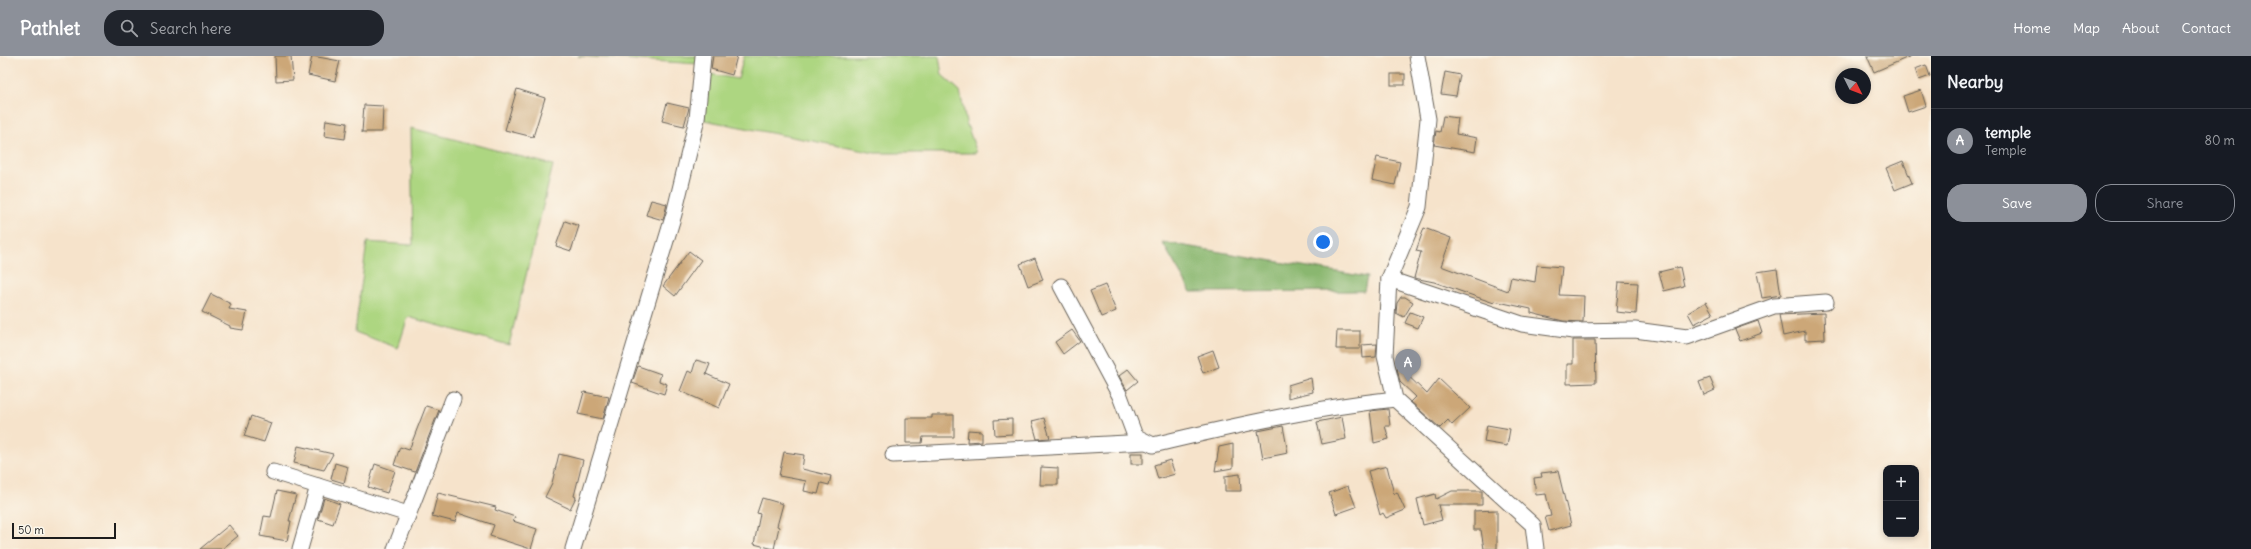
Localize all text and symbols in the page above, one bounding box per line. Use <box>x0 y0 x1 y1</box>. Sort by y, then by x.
search box <box>104 10 384 46</box>
text: Pathlet <box>20 16 80 40</box>
icon: search <box>118 17 140 39</box>
text: Search here <box>150 19 231 38</box>
text: Home <box>2013 19 2051 37</box>
text: Map <box>2073 19 2100 37</box>
text: About <box>2122 19 2160 37</box>
text: Contact <box>2182 19 2231 37</box>
north arrow <box>1835 68 1871 104</box>
text: Nearby <box>1947 71 2003 93</box>
text: temple <box>1985 123 2031 142</box>
text: A <box>1956 132 1964 149</box>
text: 80 m <box>2204 132 2235 149</box>
text: Temple <box>1985 142 2027 159</box>
button: Save <box>1947 184 2087 222</box>
button: Share <box>2095 184 2235 222</box>
your location <box>1313 232 1333 252</box>
pin: A <box>1395 349 1421 382</box>
map controls <box>1883 465 1919 537</box>
button: + <box>1883 465 1919 501</box>
button: − <box>1883 501 1919 537</box>
scale bar <box>12 521 116 540</box>
text: 50 m <box>18 523 44 537</box>

